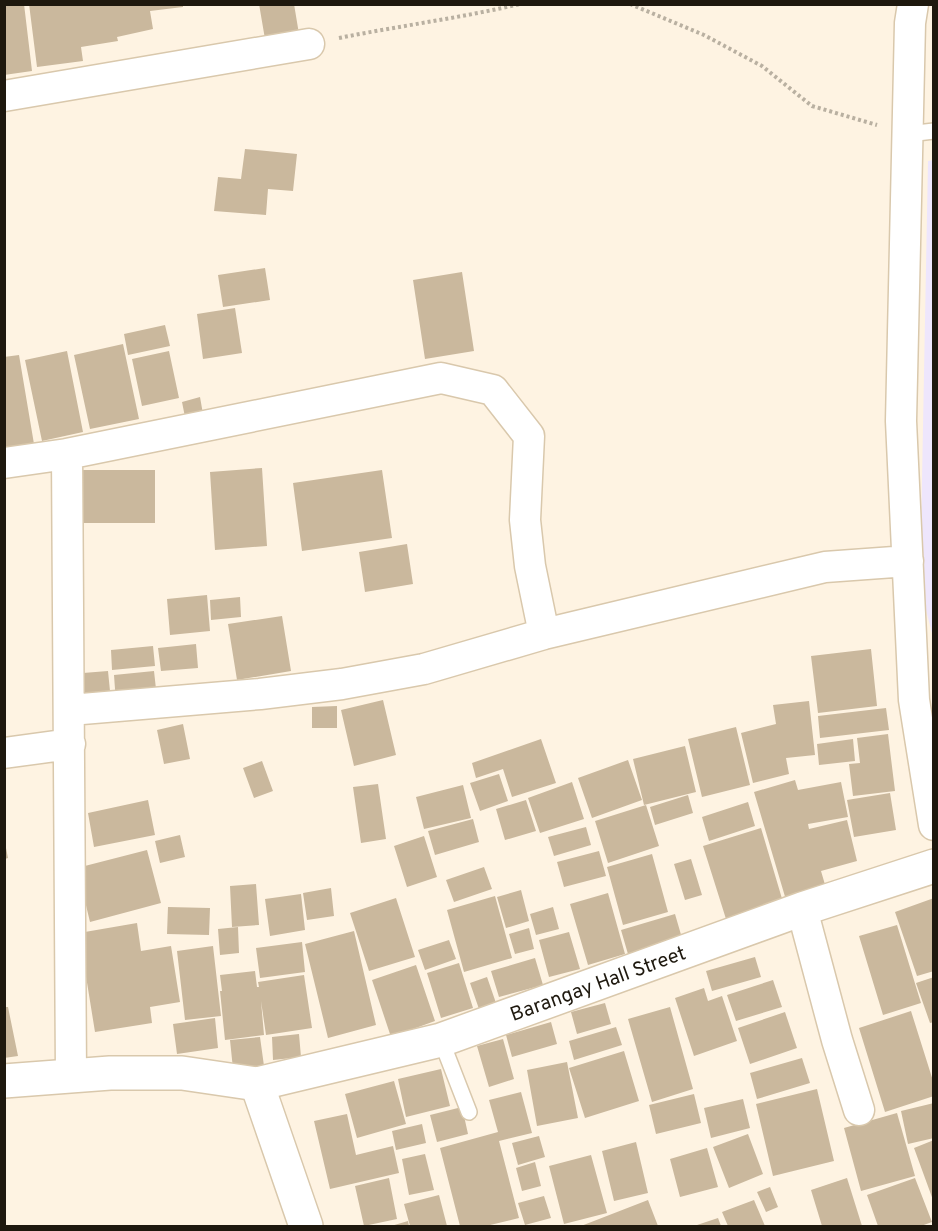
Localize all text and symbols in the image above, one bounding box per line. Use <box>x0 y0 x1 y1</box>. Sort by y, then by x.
street label: Barangay Hall Street <box>507 941 690 1029</box>

